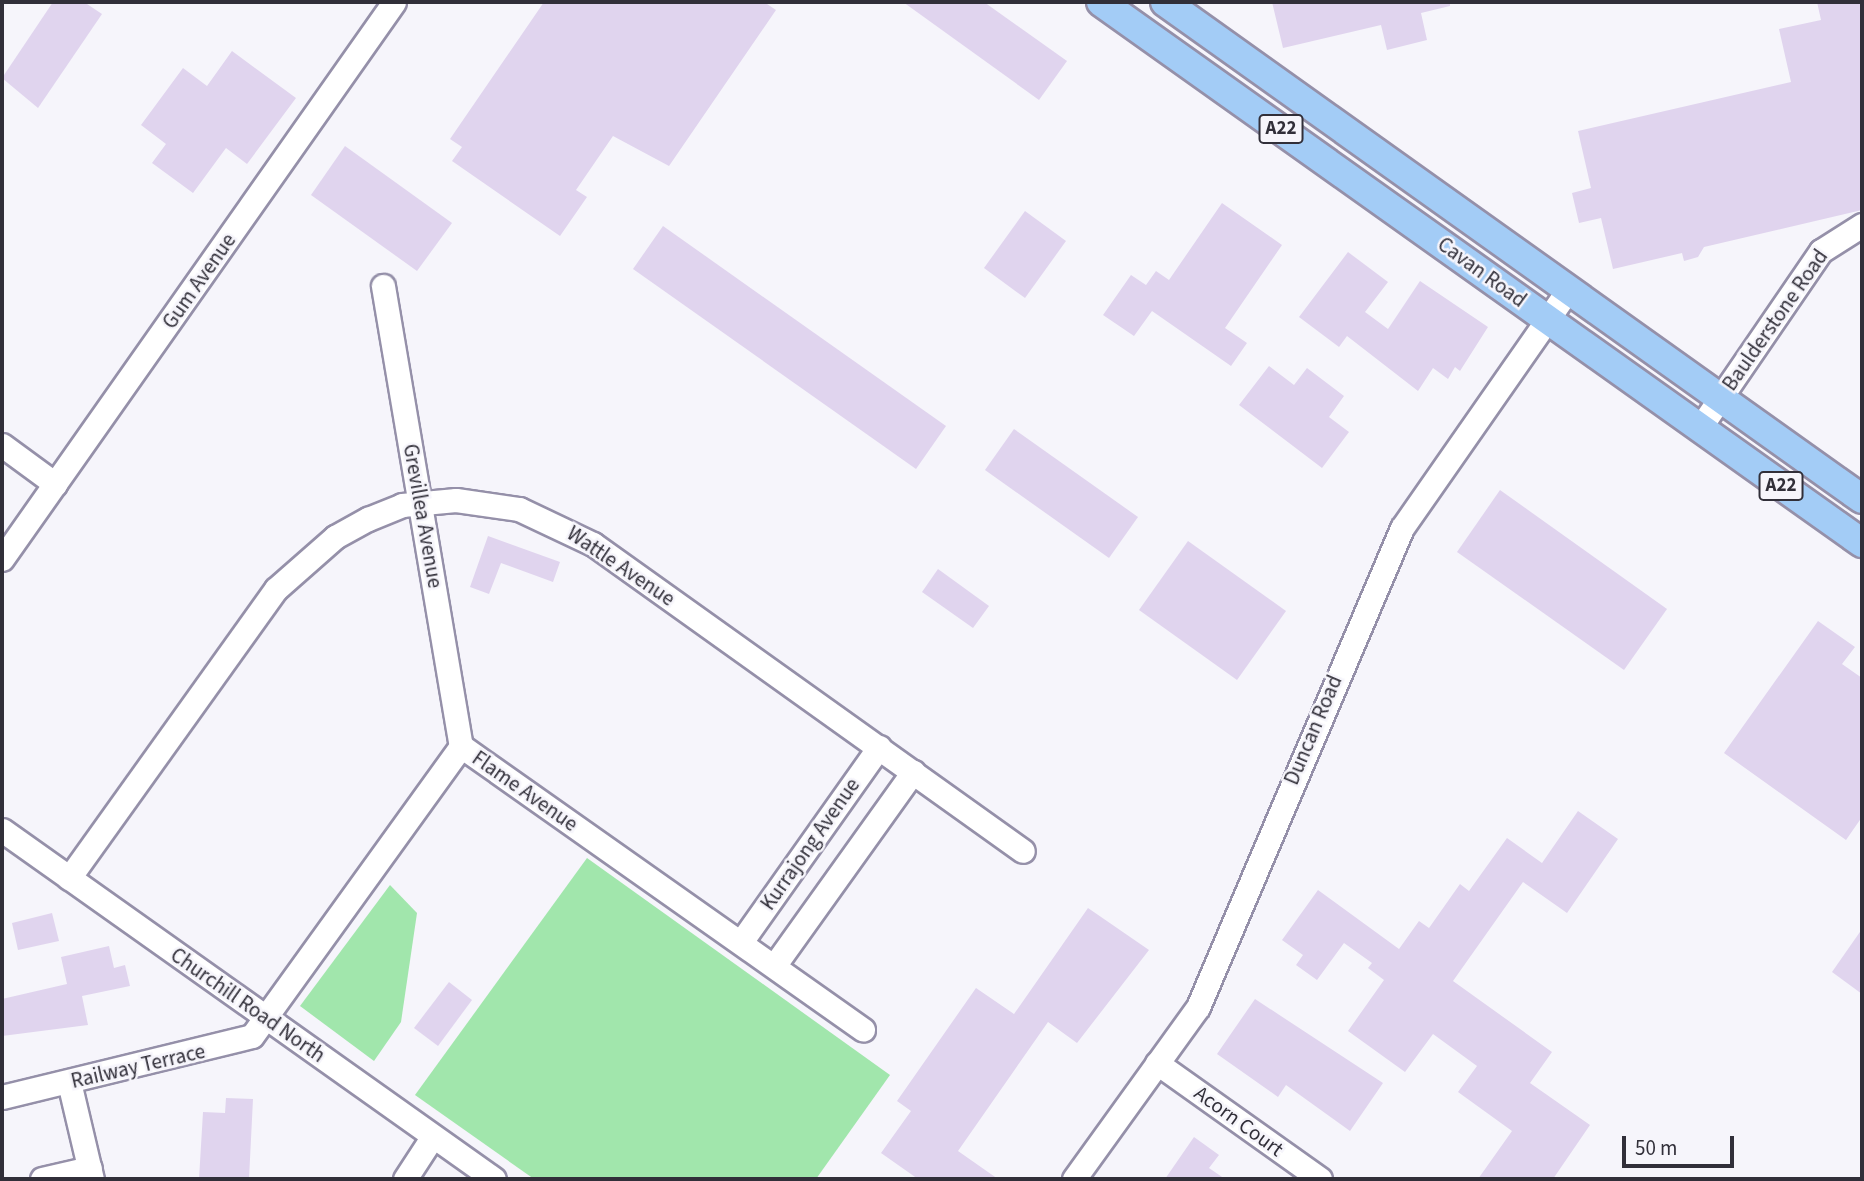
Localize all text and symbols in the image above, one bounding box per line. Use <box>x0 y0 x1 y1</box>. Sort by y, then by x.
road number: A22 <box>1258 113 1304 144</box>
street label: Gum Avenue <box>157 228 241 334</box>
street label: Cavan Road <box>1433 231 1531 313</box>
street label: Baulderstone Road <box>1717 244 1833 396</box>
street label: Grevillea Avenue <box>398 442 448 590</box>
road number: A22 <box>1758 471 1804 502</box>
street label: Wattle Avenue <box>562 521 680 611</box>
street label: Duncan Road <box>1279 671 1347 789</box>
street label: Flame Avenue <box>467 745 583 837</box>
street label: Kurrajong Avenue <box>755 773 865 915</box>
street label: Churchill Road North <box>166 942 330 1068</box>
street label: Railway Terrace <box>68 1038 208 1094</box>
street label: Acorn Court <box>1189 1080 1289 1162</box>
scale bar <box>1626 1122 1738 1166</box>
text: 50 m <box>1635 1133 1677 1163</box>

